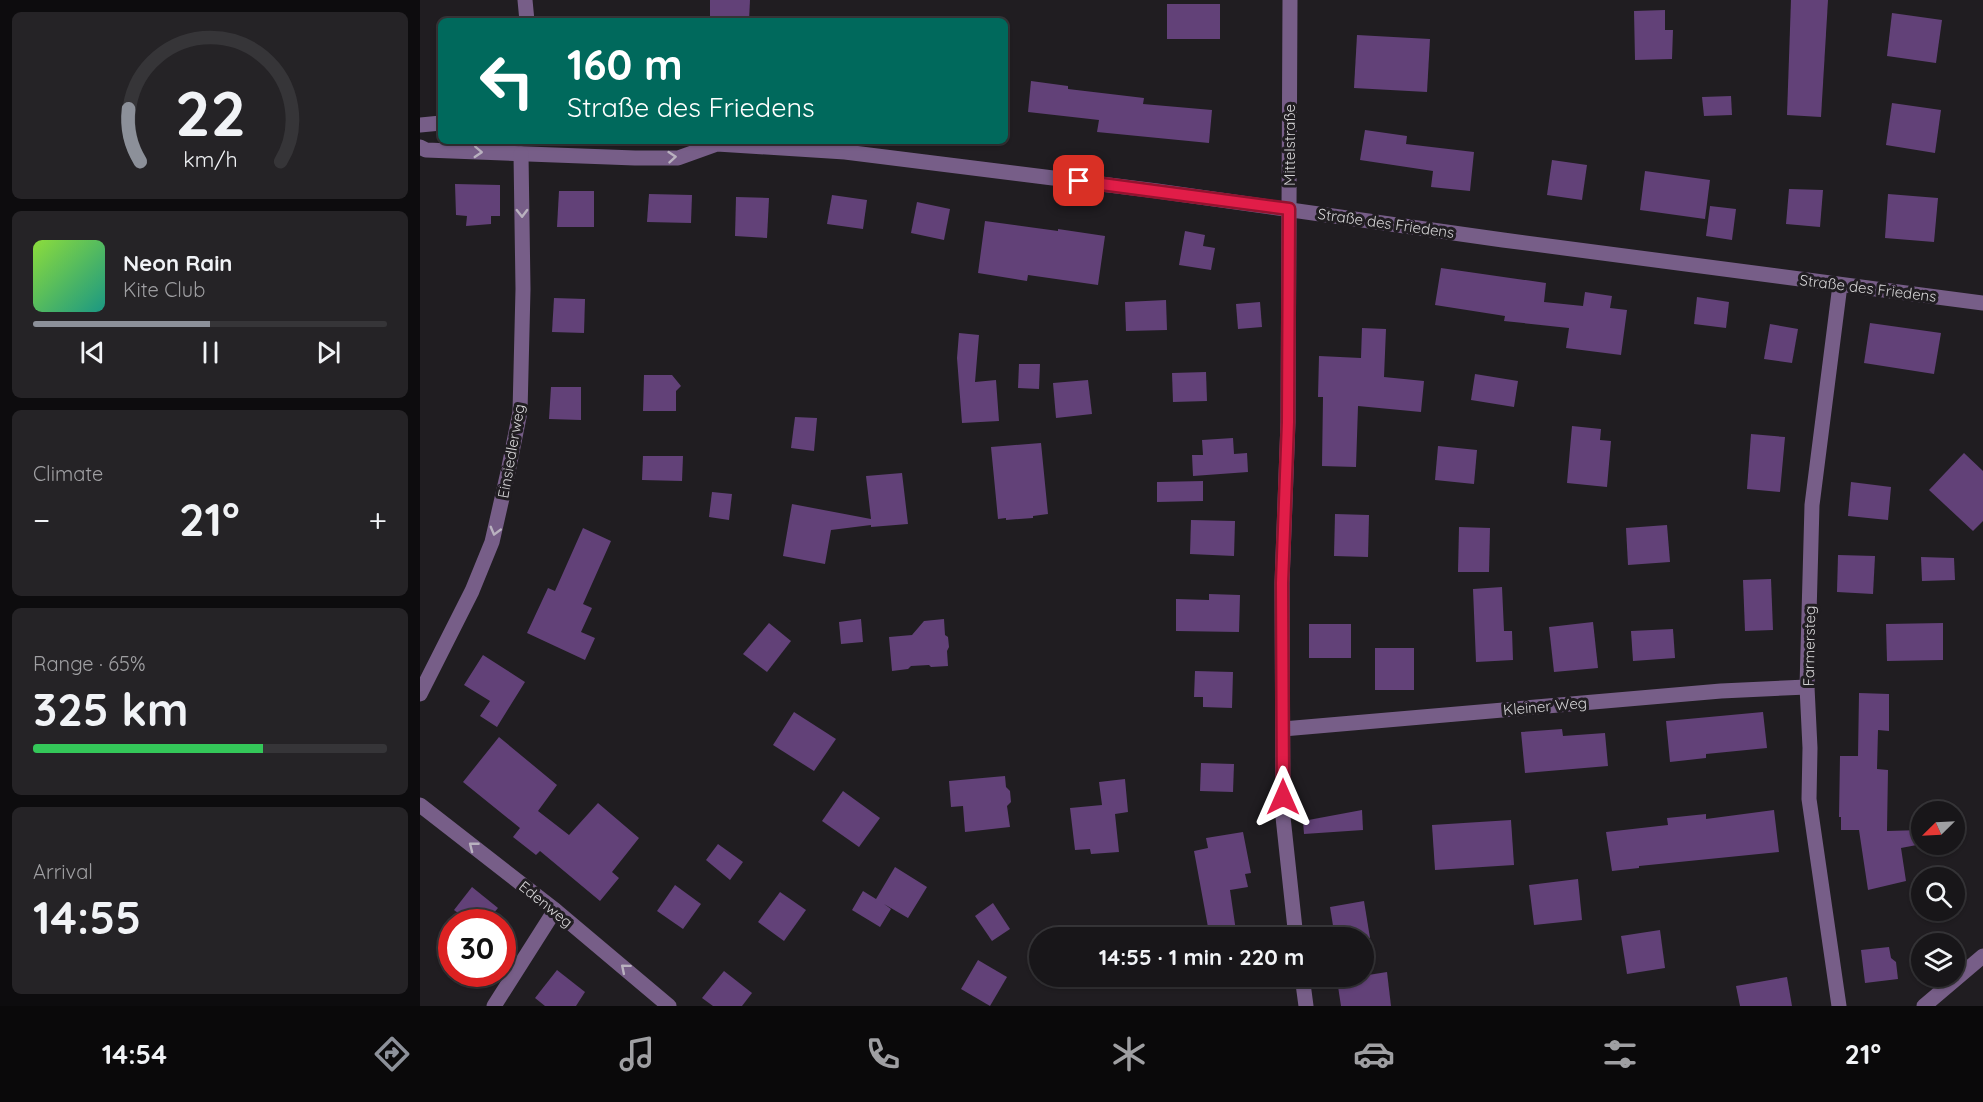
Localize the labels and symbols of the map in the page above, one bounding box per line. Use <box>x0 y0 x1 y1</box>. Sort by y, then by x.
street label: Mittelstraße <box>1280 104 1299 186</box>
one-way arrow <box>473 146 482 159</box>
one-way arrow <box>668 151 677 164</box>
pin <box>1053 155 1104 206</box>
street label: Straße des Friedens <box>1317 204 1455 242</box>
one-way arrow <box>516 208 528 217</box>
street label: Straße des Friedens <box>1799 270 1937 306</box>
street label: Einsiedlerweg <box>493 402 529 500</box>
one-way arrow <box>489 526 502 536</box>
street label: Farmersteg <box>1799 605 1819 687</box>
street label: Kleiner Weg <box>1502 693 1588 719</box>
position arrow <box>1251 765 1315 829</box>
north arrow <box>1911 801 1965 855</box>
one-way arrow <box>468 842 479 853</box>
street label: Edenweg <box>515 877 577 931</box>
speed limit sign: 30 <box>438 909 516 987</box>
one-way arrow <box>621 964 632 975</box>

